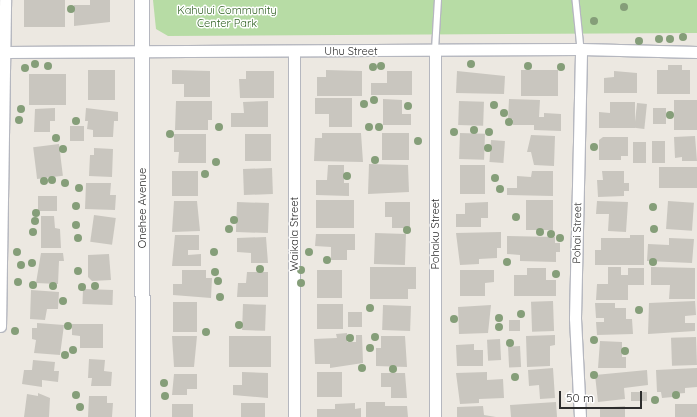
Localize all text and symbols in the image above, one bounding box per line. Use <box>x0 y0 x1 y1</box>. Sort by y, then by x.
park label: Kahului Community Center Park <box>177 4 277 30</box>
street label: Uhu Street <box>324 44 378 58</box>
street label: Onehee Avenue <box>135 168 149 248</box>
street label: Waikala Street <box>287 197 301 271</box>
street label: Pohaku Street <box>428 198 442 270</box>
street label: Pohai Street <box>570 202 584 264</box>
scale bar <box>561 383 644 409</box>
text: 50 m <box>566 390 594 405</box>

